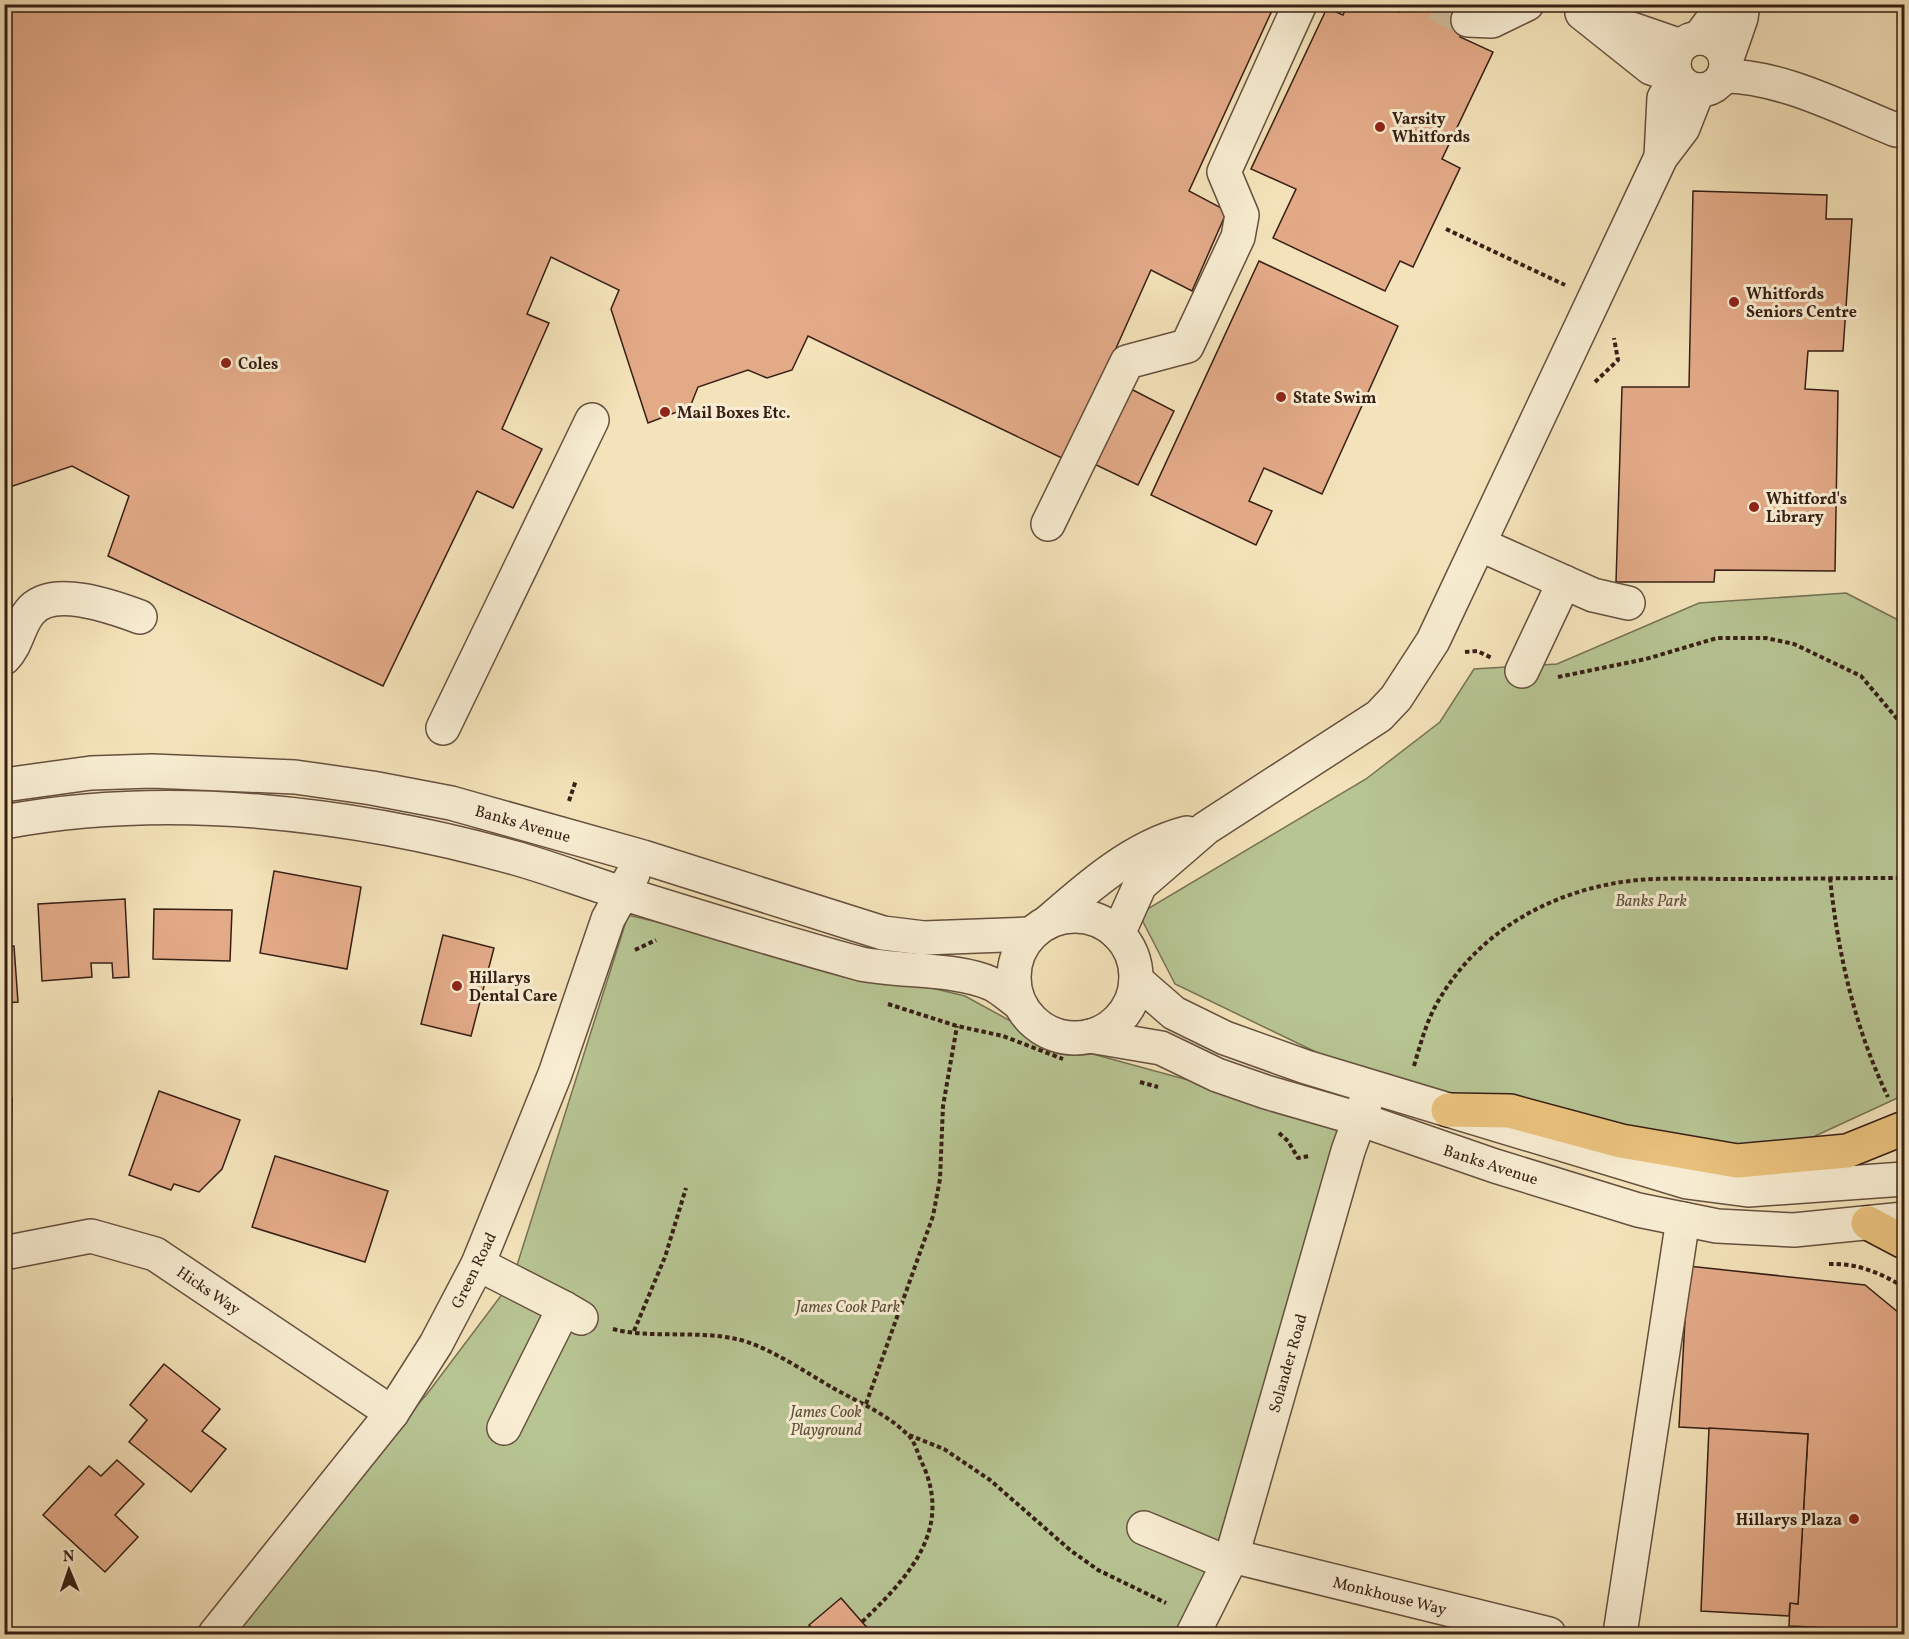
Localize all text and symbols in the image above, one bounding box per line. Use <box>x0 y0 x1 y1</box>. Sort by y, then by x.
place label: Varsity Whitfords <box>1392 109 1470 149</box>
marker: Varsity Whitfords <box>1373 120 1387 134</box>
place label: Whitfords Seniors Centre <box>1746 284 1857 324</box>
marker: Whitfords Seniors Centre <box>1727 295 1741 309</box>
place label: Coles <box>238 354 278 376</box>
marker: Coles <box>219 356 233 370</box>
place label: State Swim <box>1293 388 1376 410</box>
marker: State Swim <box>1274 390 1288 404</box>
place label: Mail Boxes Etc. <box>677 403 790 425</box>
marker: Mail Boxes Etc. <box>658 405 672 419</box>
place label: Whitford's Library <box>1766 489 1847 529</box>
marker: Whitford's Library <box>1747 500 1761 514</box>
street label: Banks Avenue <box>472 801 573 849</box>
park label: Banks Park <box>1615 891 1687 913</box>
place label: Hillarys Dental Care <box>469 968 558 1008</box>
marker: Hillarys Dental Care <box>450 979 464 993</box>
street label: Banks Avenue <box>1440 1140 1541 1192</box>
street label: Green Road <box>447 1229 503 1313</box>
street label: Hicks Way <box>171 1262 245 1321</box>
park label: James Cook Park <box>794 1297 901 1319</box>
street label: Solander Road <box>1264 1311 1314 1416</box>
park label: James Cook Playground <box>788 1402 862 1442</box>
place label: Hillarys Plaza <box>1736 1510 1842 1532</box>
marker: Hillarys Plaza <box>1847 1512 1861 1526</box>
north arrow <box>39 1540 99 1600</box>
text: N <box>62 1546 75 1568</box>
street label: Monkhouse Way <box>1330 1572 1449 1622</box>

